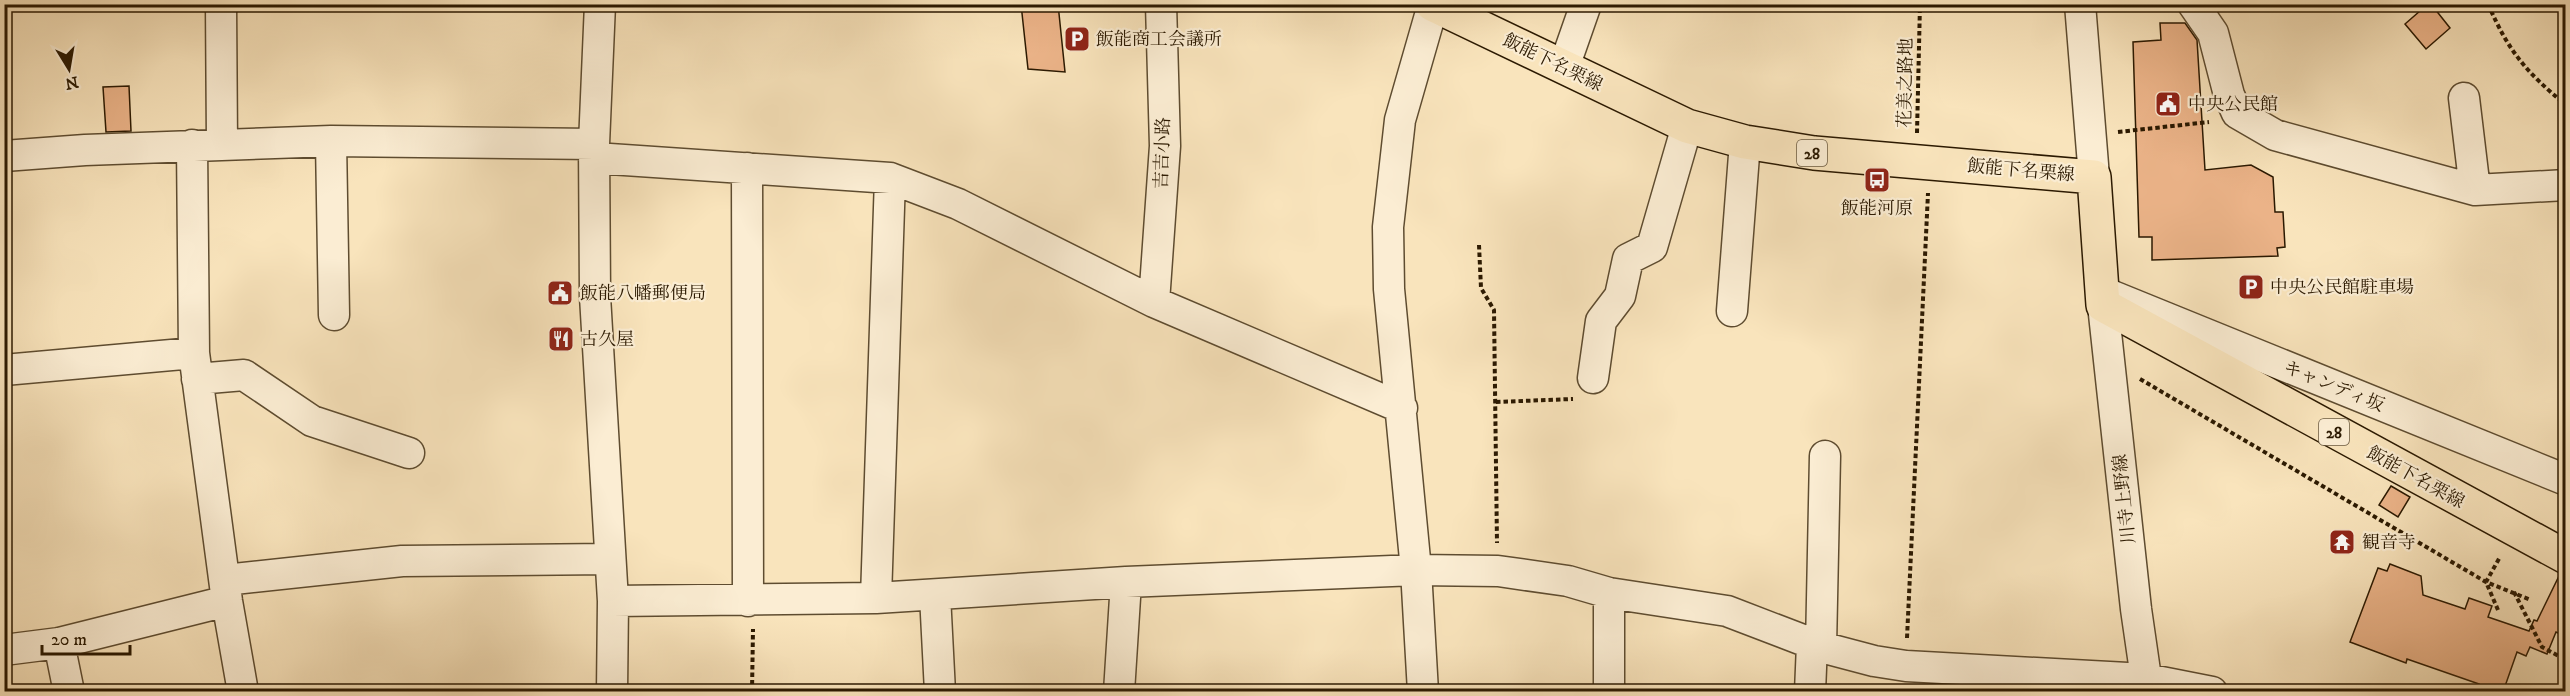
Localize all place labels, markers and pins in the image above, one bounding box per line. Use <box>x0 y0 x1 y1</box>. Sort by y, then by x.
parking icon: 飯能商工会議所 <box>1062 24 1092 54</box>
place label: 飯能商工会議所 <box>1096 29 1222 51</box>
public building icon: 中央公民館 <box>2153 89 2183 119</box>
place label: 中央公民館 <box>2188 94 2278 116</box>
bus stop icon: 飯能河原 <box>1862 165 1892 195</box>
place label: 飯能河原 <box>1841 198 1913 220</box>
parking icon: 中央公民館駐車場 <box>2236 272 2266 302</box>
place label: 中央公民館駐車場 <box>2270 277 2414 299</box>
public building icon: 飯能八幡郵便局 <box>545 278 575 308</box>
place label: 飯能八幡郵便局 <box>580 283 706 305</box>
restaurant icon: 古久屋 <box>546 324 576 354</box>
place label: 古久屋 <box>580 329 634 351</box>
temple icon: 観音寺 <box>2327 527 2357 557</box>
place label: 観音寺 <box>2362 532 2416 554</box>

